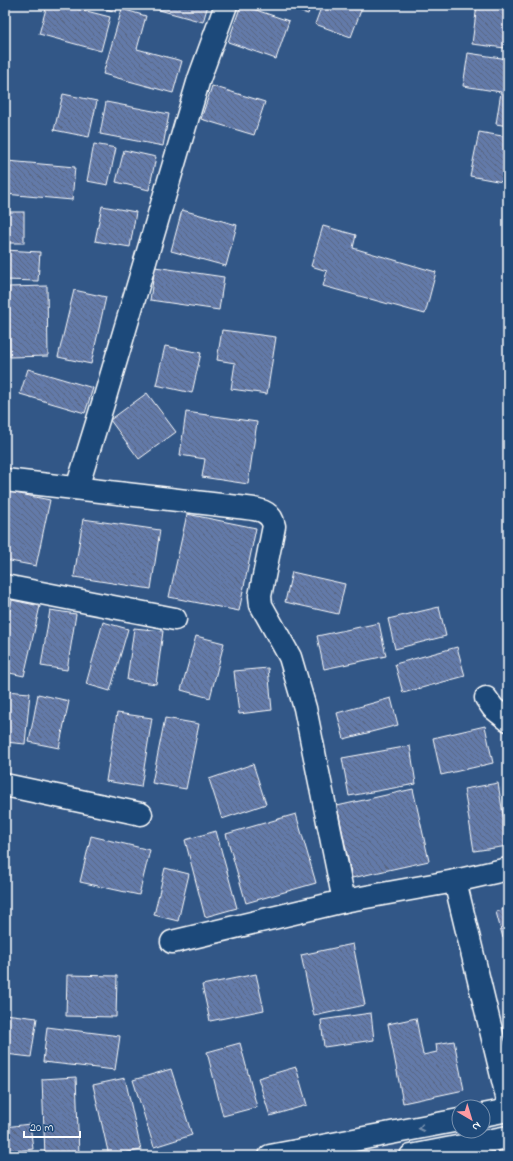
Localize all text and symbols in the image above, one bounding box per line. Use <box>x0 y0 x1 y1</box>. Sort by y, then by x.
north arrow <box>451 1099 491 1139</box>
scale bar <box>24 1113 80 1139</box>
text: N <box>469 1117 484 1135</box>
text: 20 m <box>30 1119 53 1137</box>
one-way arrow <box>418 1123 424 1132</box>

